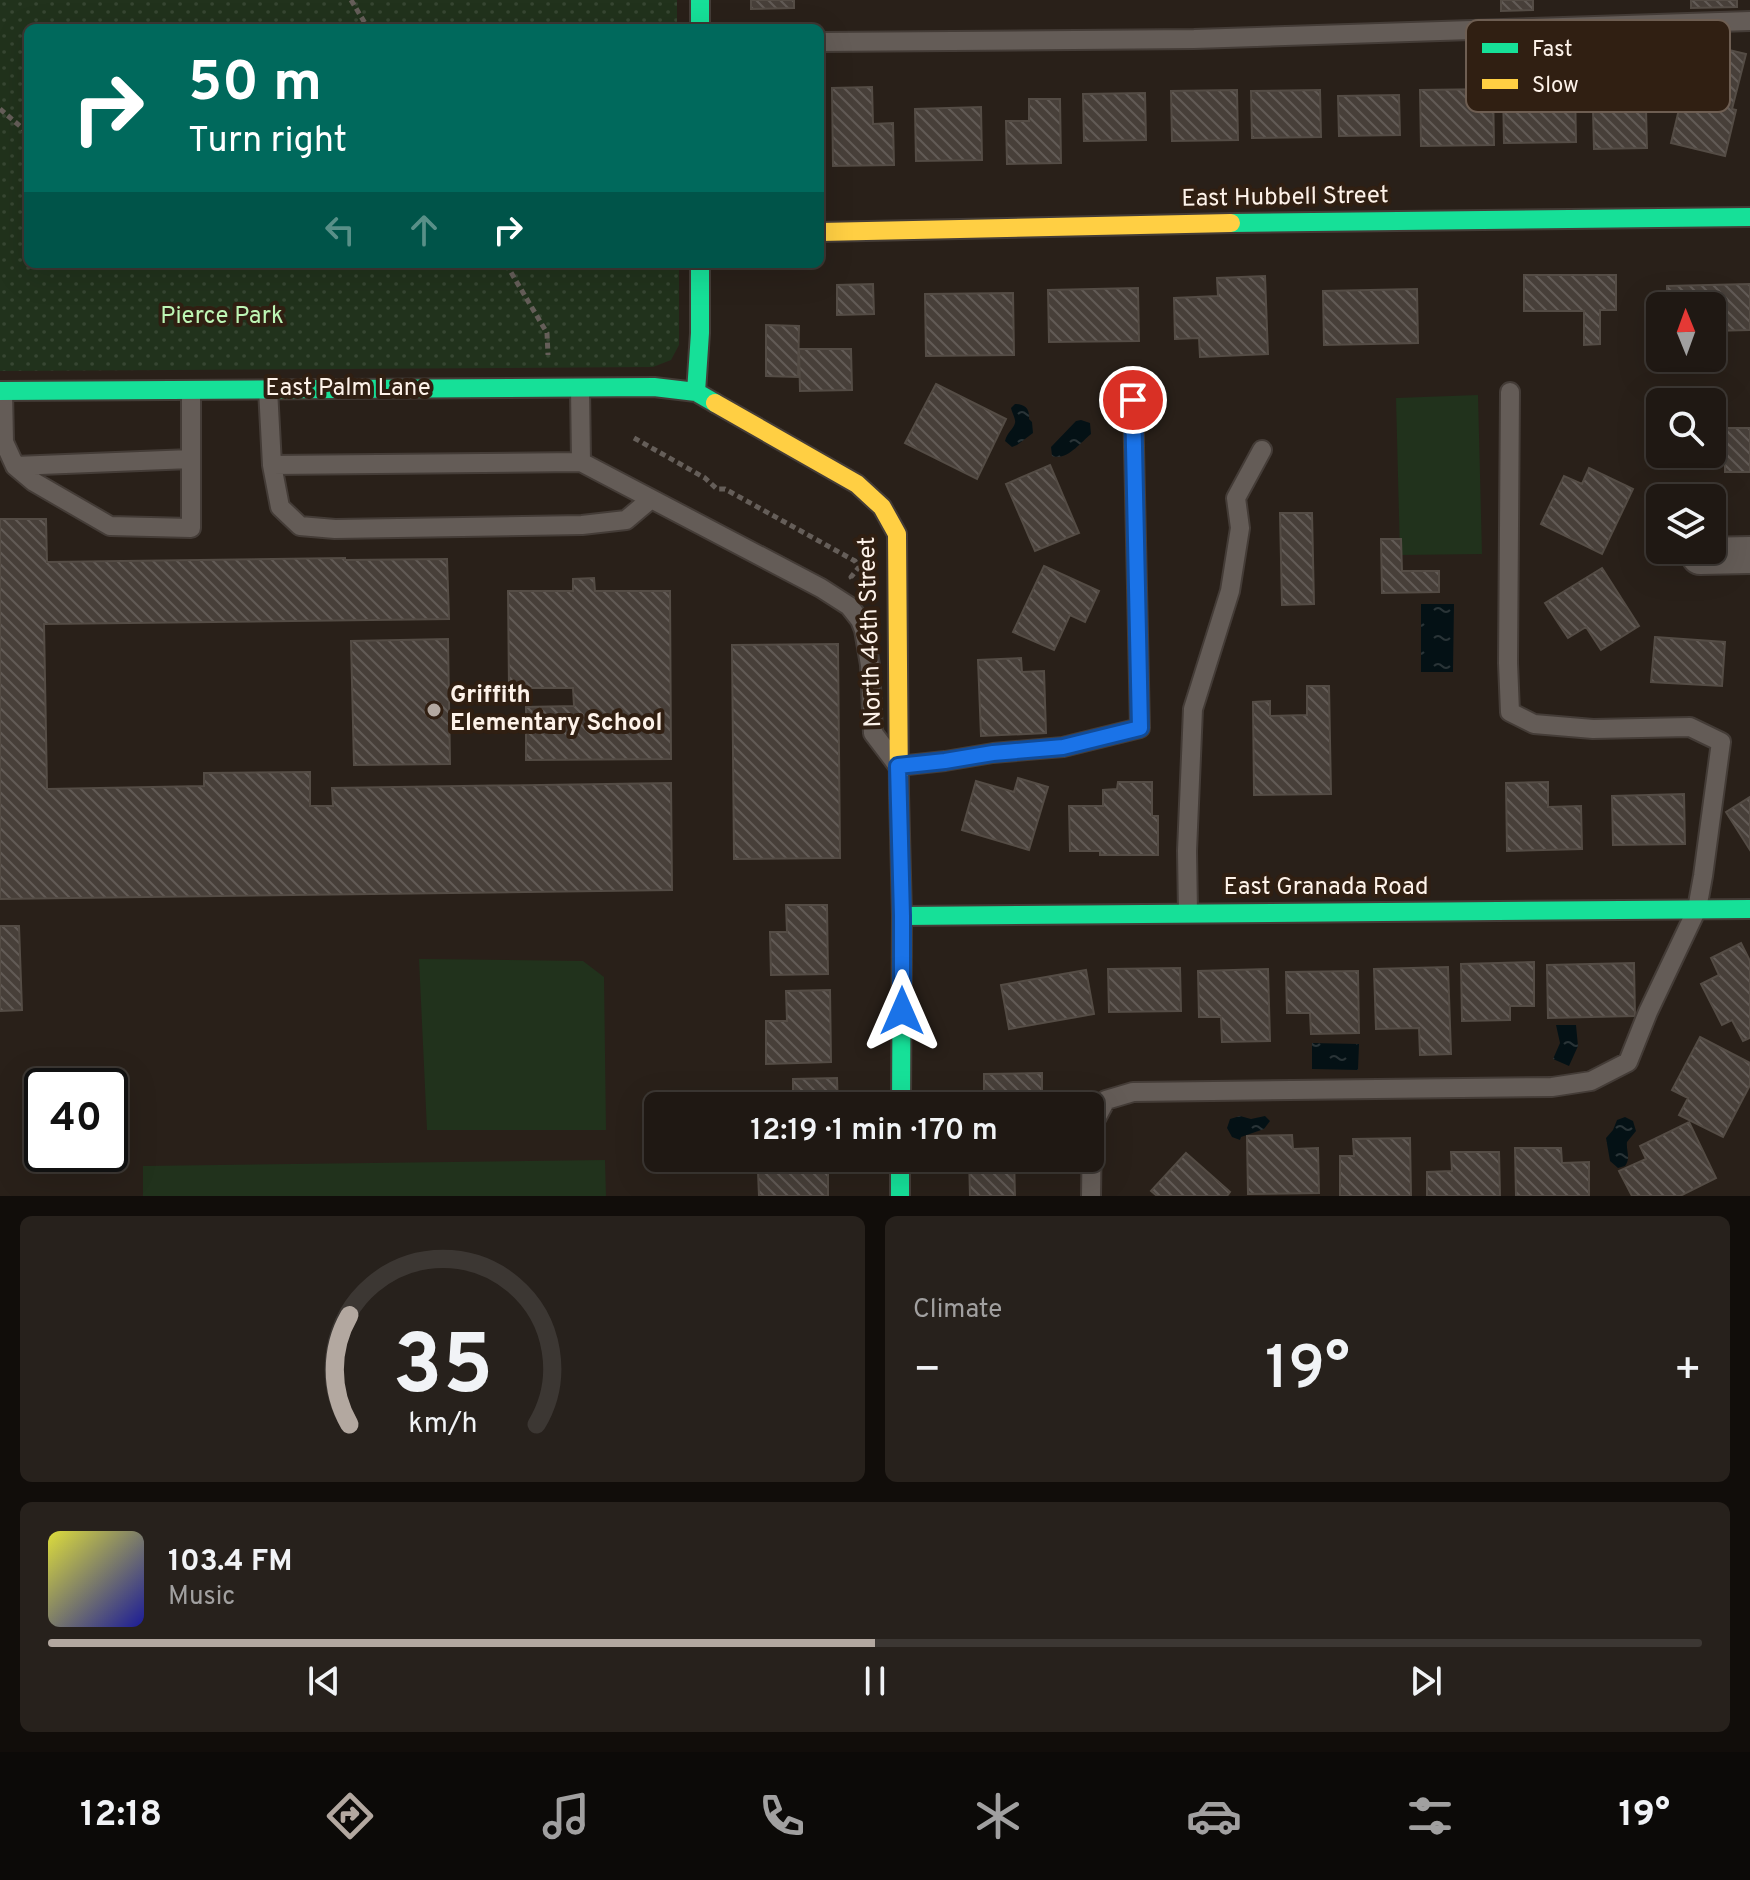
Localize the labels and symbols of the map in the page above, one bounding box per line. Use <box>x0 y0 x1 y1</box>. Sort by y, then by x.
legend <box>1466 20 1730 112</box>
text: Fast <box>1532 37 1573 64</box>
text: Slow <box>1532 73 1579 100</box>
street label: East Hubbell Street <box>1181 181 1389 215</box>
north arrow <box>1646 292 1726 372</box>
park label: Pierce Park <box>160 302 284 332</box>
pin <box>1099 366 1167 434</box>
street label: East Palm Lane <box>265 374 431 404</box>
street label: North 46th Street <box>853 536 889 728</box>
place label: Griffith Elementary School <box>450 681 662 739</box>
marker: Griffith Elementary School <box>425 701 443 719</box>
street label: East Granada Road <box>1224 873 1428 903</box>
position arrow <box>860 969 944 1053</box>
speed limit sign: 40 <box>24 1068 128 1172</box>

